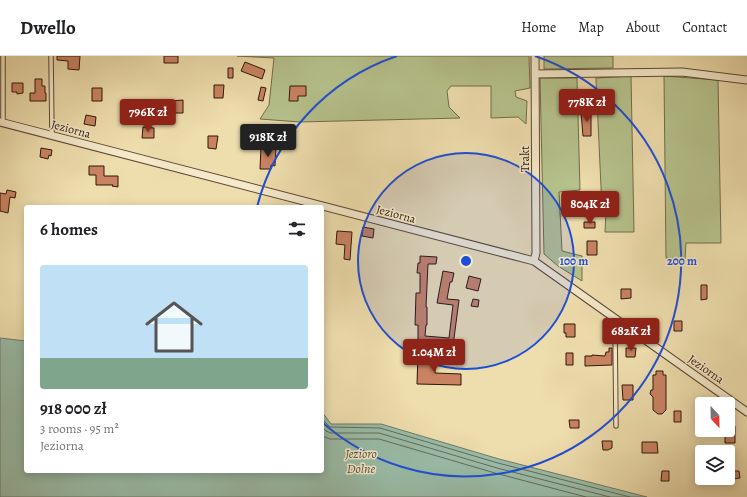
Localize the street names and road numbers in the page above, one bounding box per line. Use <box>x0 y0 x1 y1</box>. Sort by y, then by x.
street label: Jeziorna <box>49 116 93 142</box>
street label: Trakt <box>517 146 533 172</box>
street label: Jeziorna <box>374 201 418 227</box>
street label: Jeziorna <box>685 351 727 387</box>

